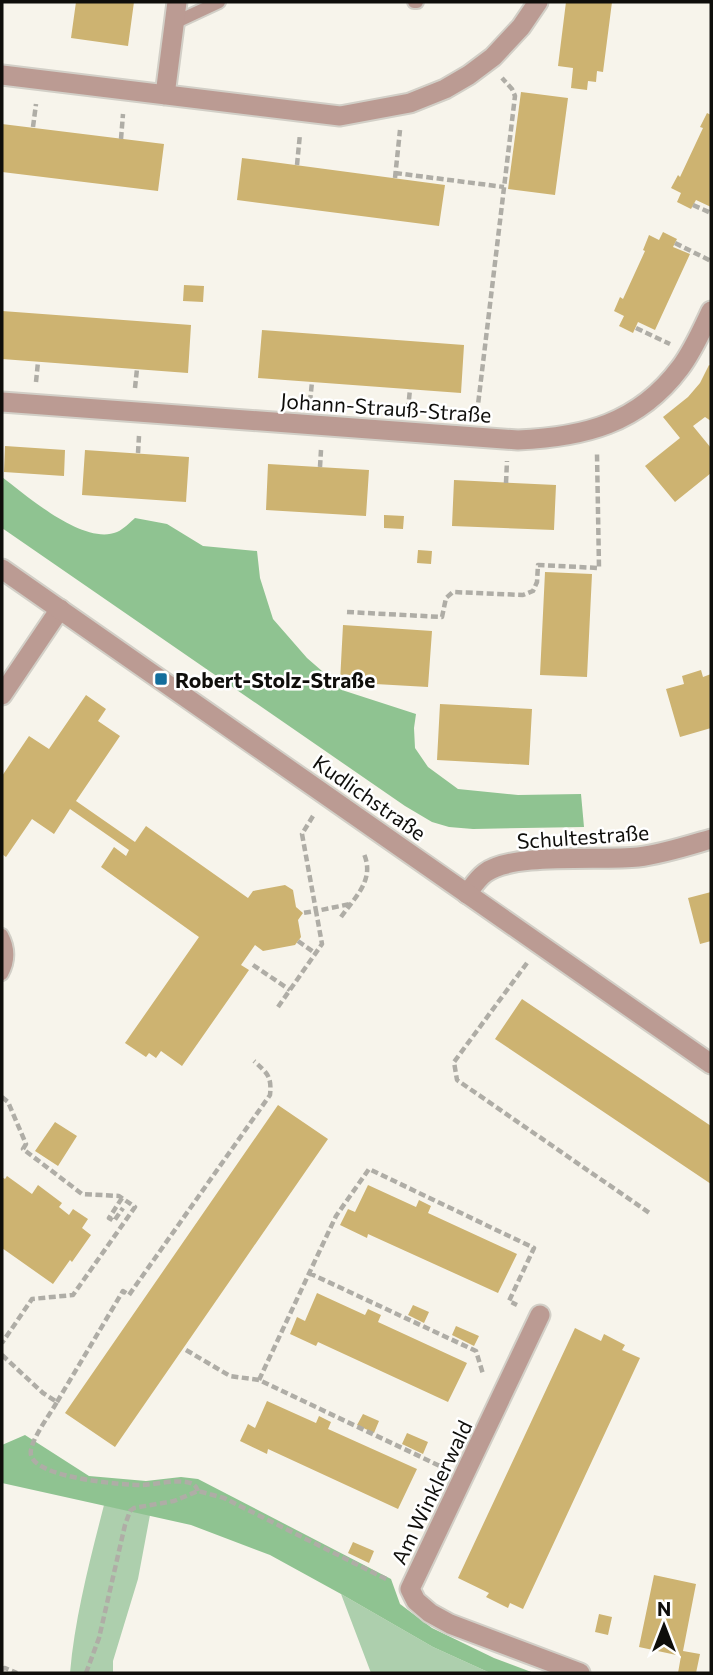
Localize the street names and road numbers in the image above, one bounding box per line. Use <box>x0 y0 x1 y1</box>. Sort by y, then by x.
street label: Johann-Strauß-Straße <box>280 387 492 427</box>
street label: Kudlichstraße <box>309 749 431 845</box>
street label: Schultestraße <box>516 819 650 853</box>
street label: Am Winklerwald <box>385 1416 477 1568</box>

